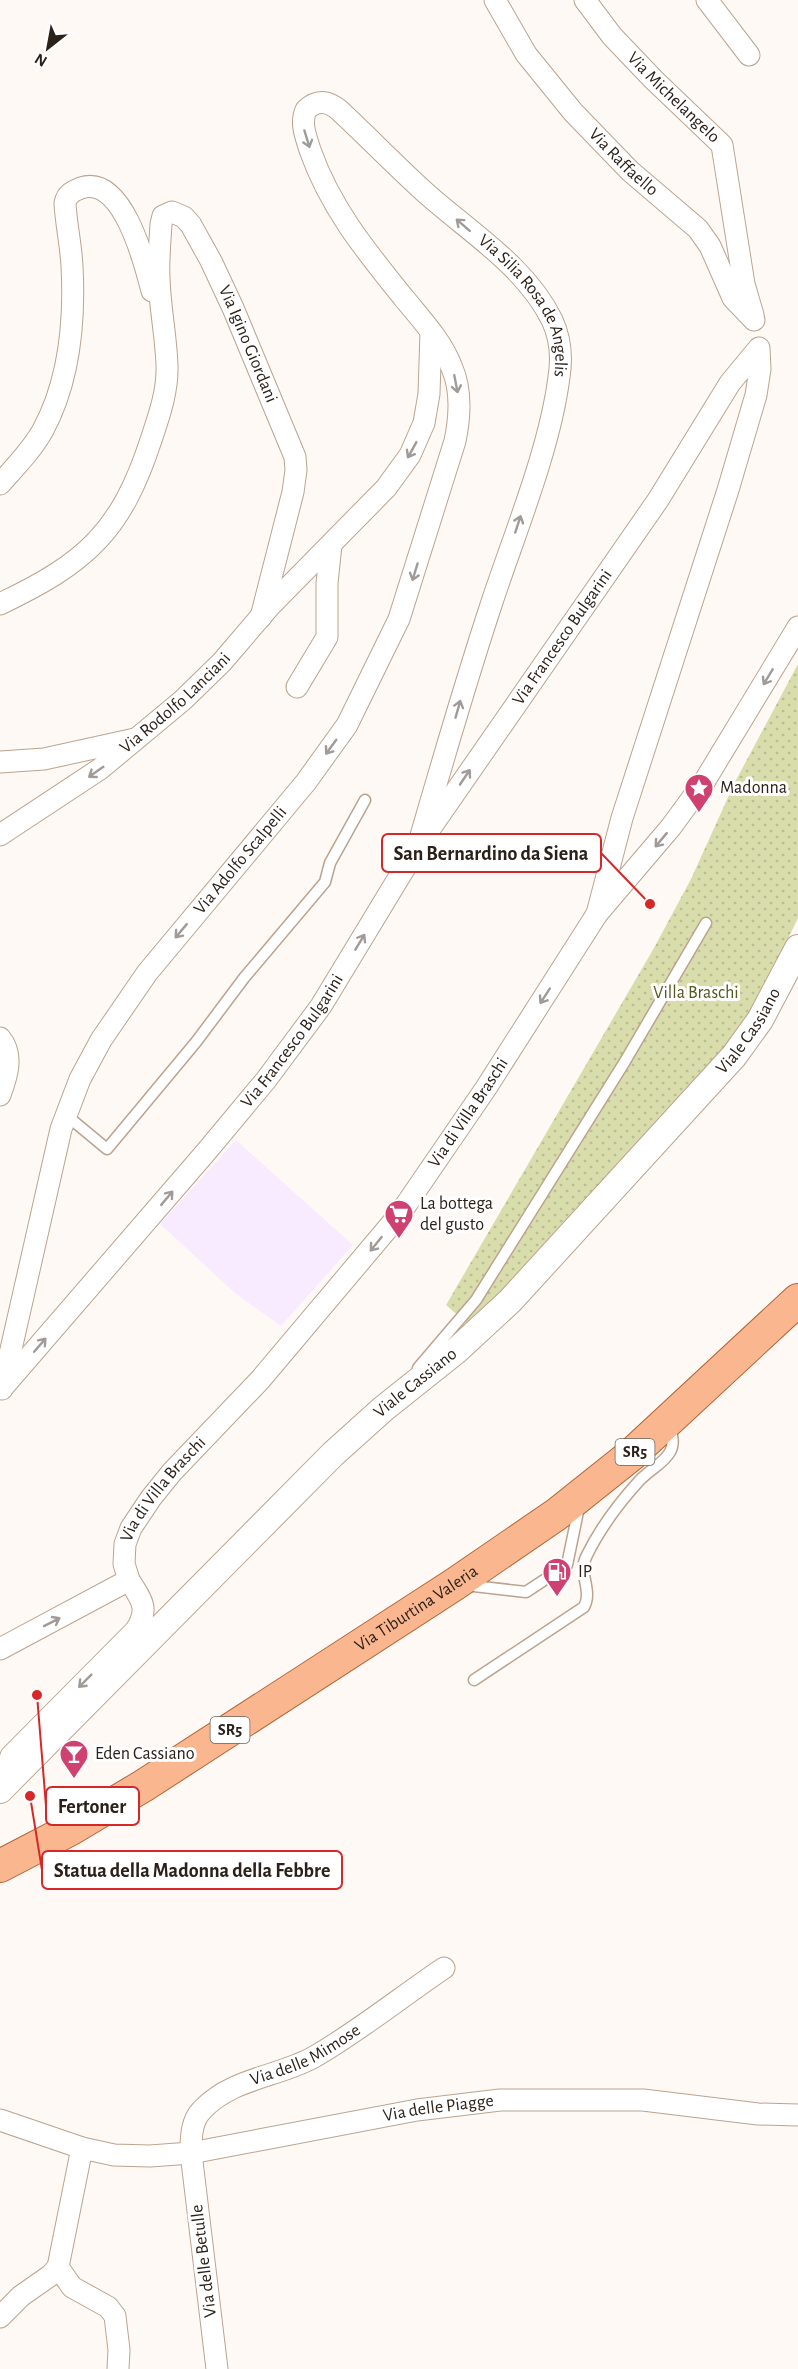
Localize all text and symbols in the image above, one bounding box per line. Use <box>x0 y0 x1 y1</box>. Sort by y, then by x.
north arrow <box>18 18 78 78</box>
street label: Via Michelangelo <box>624 49 723 147</box>
text: N <box>32 50 50 70</box>
street label: Via Raffaello <box>585 125 661 200</box>
one-way arrow <box>302 129 313 148</box>
one-way arrow <box>456 218 471 232</box>
street label: Via Silia Rosa de Angelis <box>475 231 569 378</box>
street label: Via Igino Giordani <box>215 283 280 405</box>
one-way arrow <box>451 374 463 393</box>
one-way arrow <box>406 441 418 458</box>
one-way arrow <box>514 515 525 534</box>
one-way arrow <box>409 562 420 581</box>
street label: Via Francesco Bulgarini <box>510 566 616 709</box>
street label: Via Rodolfo Lanciani <box>117 650 234 757</box>
one-way arrow <box>762 668 774 685</box>
one-way arrow <box>453 700 464 719</box>
one-way arrow <box>325 739 337 755</box>
one-way arrow <box>89 766 105 778</box>
one-way arrow <box>459 770 471 786</box>
place icon: Madonna <box>683 772 715 814</box>
place label: Madonna <box>720 779 787 797</box>
street label: Via Adolfo Scalpelli <box>191 803 290 918</box>
one-way arrow <box>654 832 668 847</box>
callout: San Bernardino da Siena <box>382 834 601 872</box>
text: San Bernardino da Siena <box>394 844 589 864</box>
one-way arrow <box>174 923 188 938</box>
one-way arrow <box>354 933 367 950</box>
street label: Via Francesco Bulgarini <box>238 971 347 1111</box>
park label: Villa Braschi <box>653 984 739 1002</box>
street label: Viale Cassiano <box>713 985 784 1078</box>
one-way arrow <box>539 987 551 1004</box>
street label: Via di Villa Braschi <box>425 1055 512 1171</box>
one-way arrow <box>161 1190 174 1206</box>
place label: La bottega del gusto <box>420 1195 493 1234</box>
supermarket icon: La bottega del gusto <box>383 1198 415 1240</box>
one-way arrow <box>369 1236 383 1251</box>
one-way arrow <box>33 1338 47 1353</box>
street label: Viale Cassiano <box>371 1345 461 1421</box>
street label: Via di Villa Braschi <box>118 1433 209 1544</box>
road number: SR5 <box>616 1439 654 1465</box>
fuel station icon: IP <box>541 1556 573 1598</box>
street label: Via Tiburtina Valeria <box>352 1562 481 1655</box>
place label: IP <box>578 1563 592 1581</box>
one-way arrow <box>42 1616 60 1627</box>
one-way arrow <box>78 1674 93 1689</box>
road number: SR5 <box>210 1717 250 1743</box>
bar icon: Eden Cassiano <box>58 1738 90 1780</box>
place label: Eden Cassiano <box>95 1745 195 1763</box>
callout: Fertoner <box>46 1787 139 1825</box>
text: Fertoner <box>58 1797 126 1817</box>
callout: Statua della Madonna della Febbre <box>42 1851 342 1889</box>
text: Statua della Madonna della Febbre <box>54 1861 330 1881</box>
street label: Via delle Mimose <box>248 2021 364 2089</box>
street label: Via delle Piagge <box>382 2092 495 2125</box>
street label: Via delle Betulle <box>188 2204 220 2318</box>

